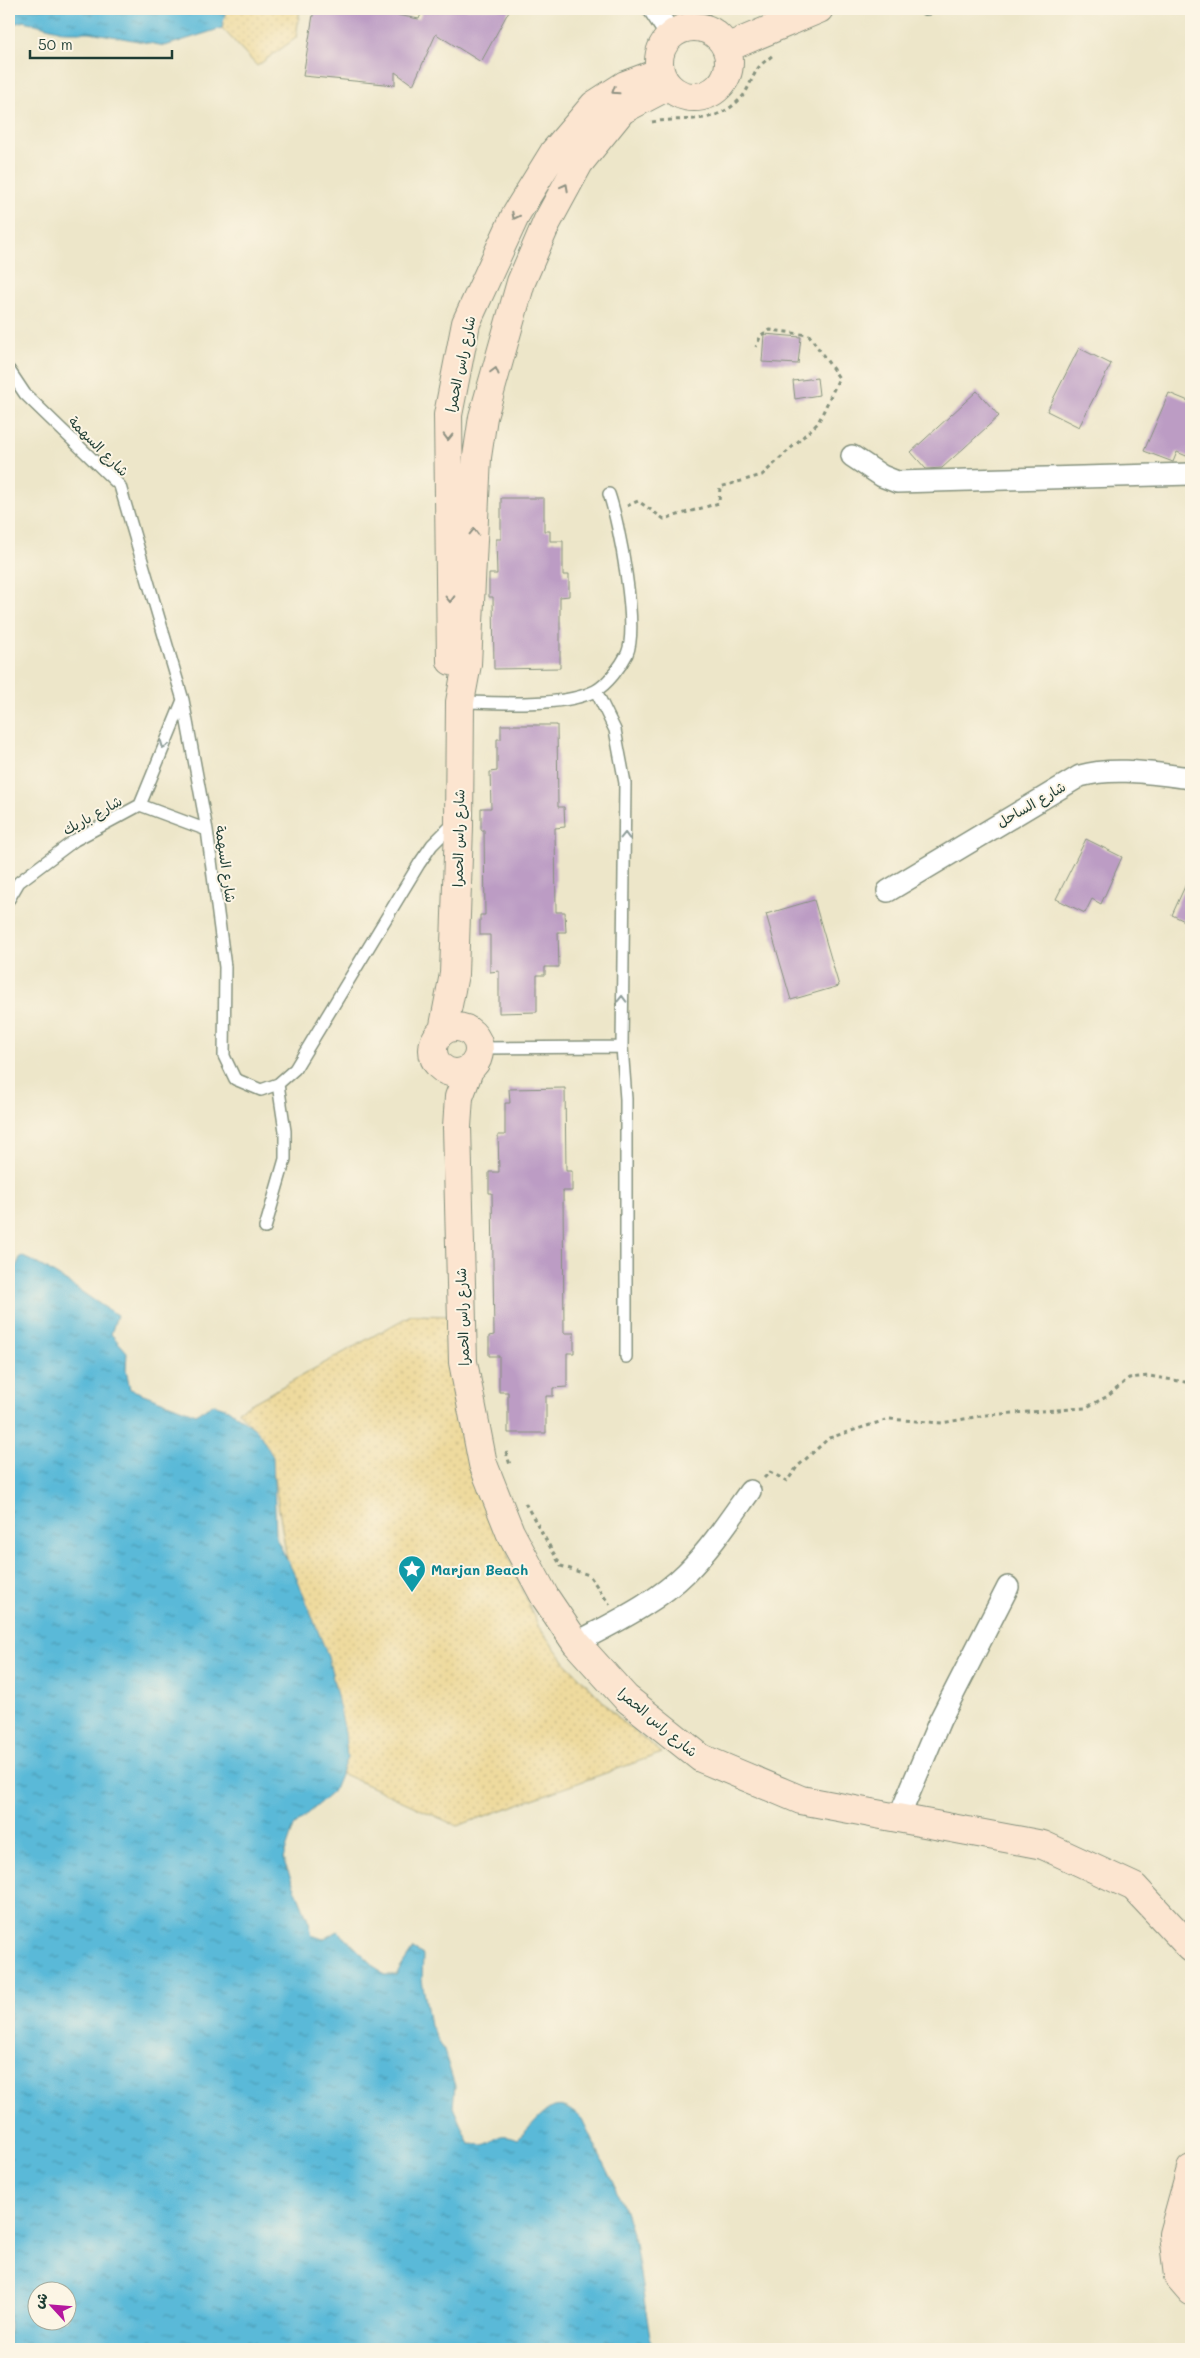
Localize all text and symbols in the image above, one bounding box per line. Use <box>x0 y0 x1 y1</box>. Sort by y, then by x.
scale bar <box>30 28 172 60</box>
text: 50 m <box>38 34 73 54</box>
one-way arrow <box>612 85 621 94</box>
one-way arrow <box>559 184 569 193</box>
one-way arrow <box>511 211 521 220</box>
street label: شارع راس الحمرا <box>441 314 480 414</box>
one-way arrow <box>490 368 500 376</box>
street label: شارع السهمة <box>64 412 133 481</box>
one-way arrow <box>443 433 453 441</box>
one-way arrow <box>469 527 480 535</box>
one-way arrow <box>445 596 455 603</box>
one-way arrow <box>160 740 171 749</box>
street label: شارع الساحل <box>993 777 1070 832</box>
street label: شارع راس الحمرا <box>448 789 469 887</box>
street label: شارع باريك <box>59 791 126 840</box>
street label: شارع السهمة <box>210 824 241 904</box>
one-way arrow <box>620 832 630 840</box>
one-way arrow <box>617 994 628 1002</box>
street label: شارع راس الحمرا <box>451 1268 474 1366</box>
place icon: Marjan Beach <box>397 1554 427 1593</box>
place label: Marjan Beach <box>431 1560 528 1579</box>
street label: شارع راس الحمرا <box>614 1683 702 1762</box>
north arrow <box>28 2280 78 2330</box>
text: ش <box>28 2289 52 2311</box>

